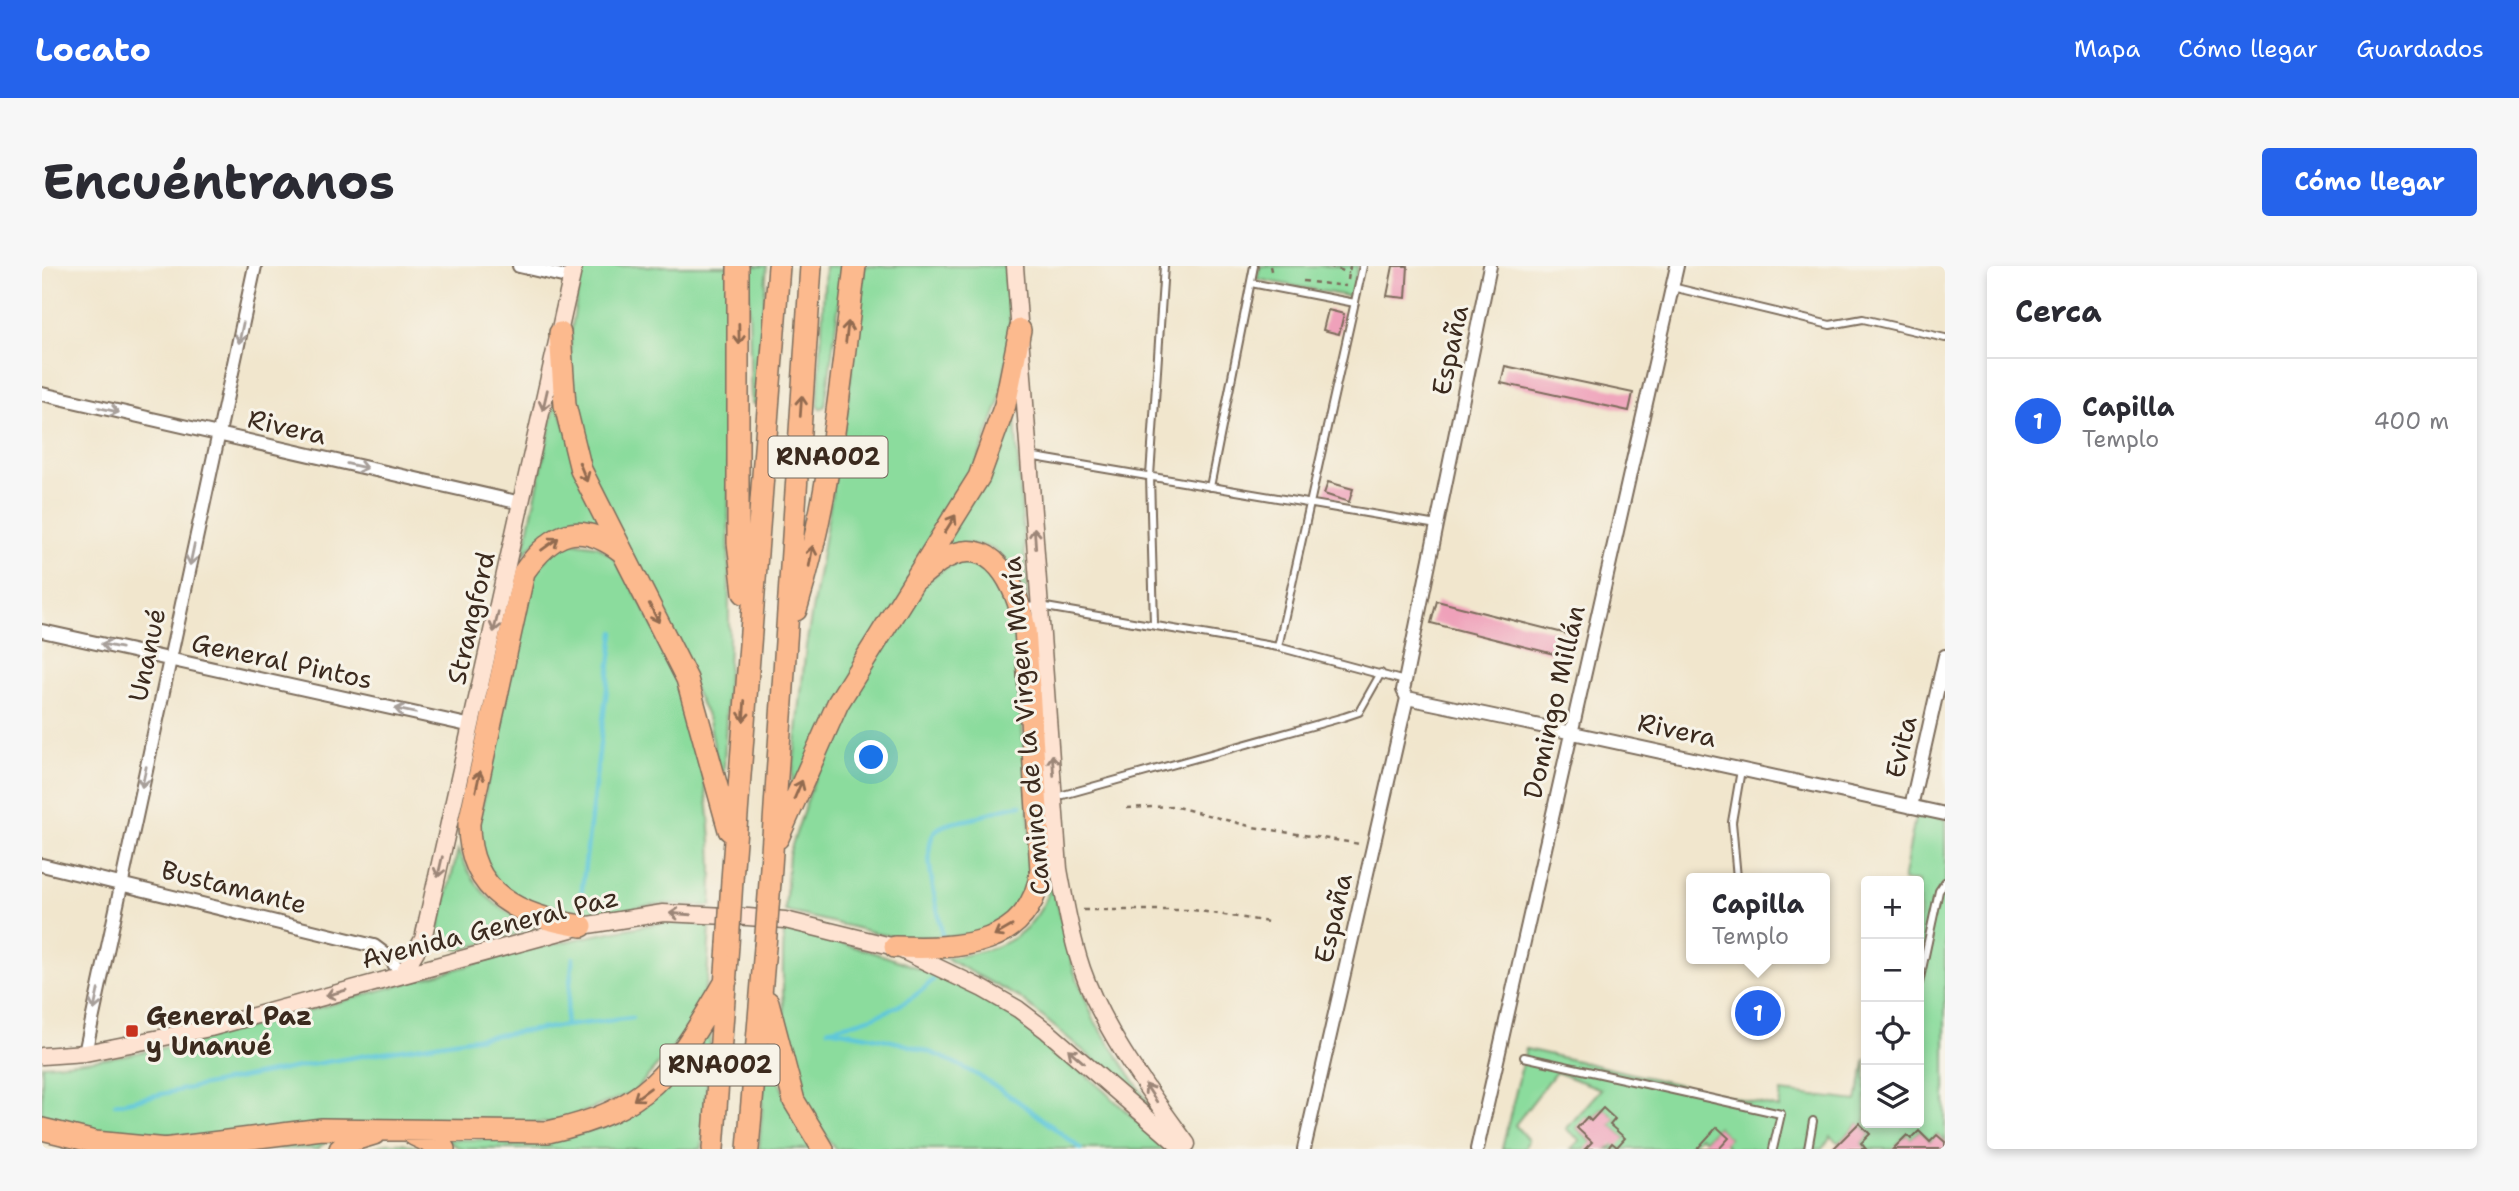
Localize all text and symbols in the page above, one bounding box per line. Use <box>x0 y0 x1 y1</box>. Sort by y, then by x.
text: Locato <box>35 27 151 72</box>
text: Mapa <box>2074 33 2140 65</box>
text: Cómo llegar <box>2178 33 2318 65</box>
text: Guardados <box>2356 33 2484 65</box>
button: Cómo llegar <box>2262 148 2477 216</box>
text: Encuéntranos <box>42 149 395 215</box>
text: Cerca <box>2015 291 2102 332</box>
street label: España <box>1423 302 1476 398</box>
one-way arrow <box>233 321 247 344</box>
one-way arrow <box>840 321 853 344</box>
one-way arrow <box>732 322 746 345</box>
one-way arrow <box>538 388 551 411</box>
text: Capilla <box>2082 389 2175 424</box>
one-way arrow <box>795 395 808 418</box>
street label: Rivera <box>244 401 330 453</box>
one-way arrow <box>97 404 119 417</box>
text: 1 <box>2033 406 2043 436</box>
text: 400 m <box>2373 406 2449 436</box>
text: Templo <box>2082 424 2159 454</box>
road number: RNA002 <box>768 436 888 477</box>
one-way arrow <box>345 459 368 473</box>
one-way arrow <box>577 461 590 483</box>
one-way arrow <box>944 514 958 534</box>
one-way arrow <box>1028 527 1041 550</box>
one-way arrow <box>540 537 559 552</box>
one-way arrow <box>185 543 199 566</box>
one-way arrow <box>805 545 818 568</box>
street label: Strangford <box>438 548 503 688</box>
street label: Camino de la Virgen María <box>993 555 1058 897</box>
one-way arrow <box>647 602 661 623</box>
street label: Domingo Millán <box>1514 602 1593 802</box>
street label: Unanué <box>120 605 173 705</box>
one-way arrow <box>488 610 502 633</box>
street label: General Pintos <box>189 624 376 697</box>
one-way arrow <box>100 639 123 653</box>
one-way arrow <box>737 699 750 721</box>
one-way arrow <box>394 704 417 717</box>
street label: Rivera <box>1635 704 1720 755</box>
street label: Evita <box>1876 712 1925 781</box>
your location <box>854 740 888 774</box>
one-way arrow <box>1046 754 1059 777</box>
one-way arrow <box>136 765 150 788</box>
one-way arrow <box>472 770 486 793</box>
one-way arrow <box>793 780 806 801</box>
street label: Bustamante <box>158 852 310 921</box>
one-way arrow <box>432 856 445 878</box>
street label: España <box>1305 870 1360 966</box>
popup <box>1686 873 1830 964</box>
map controls <box>1861 876 1924 1128</box>
button: + <box>1861 876 1924 939</box>
street label: Avenida General Paz <box>358 879 622 976</box>
text: Capilla <box>1712 886 1804 921</box>
one-way arrow <box>669 907 692 920</box>
text: Templo <box>1712 921 1789 951</box>
one-way arrow <box>993 924 1013 938</box>
button: − <box>1861 939 1924 1002</box>
one-way arrow <box>325 987 348 1000</box>
pin: 1 <box>1735 987 1781 1039</box>
one-way arrow <box>89 988 103 1011</box>
place label: General Paz y Unanué <box>146 998 312 1063</box>
button: locate <box>1861 1002 1924 1065</box>
marker: General Paz y Unanué <box>124 1023 140 1039</box>
road number: RNA002 <box>660 1044 780 1086</box>
one-way arrow <box>1067 1048 1085 1064</box>
button: layers <box>1861 1065 1924 1128</box>
one-way arrow <box>1144 1084 1158 1104</box>
one-way arrow <box>633 1086 652 1101</box>

